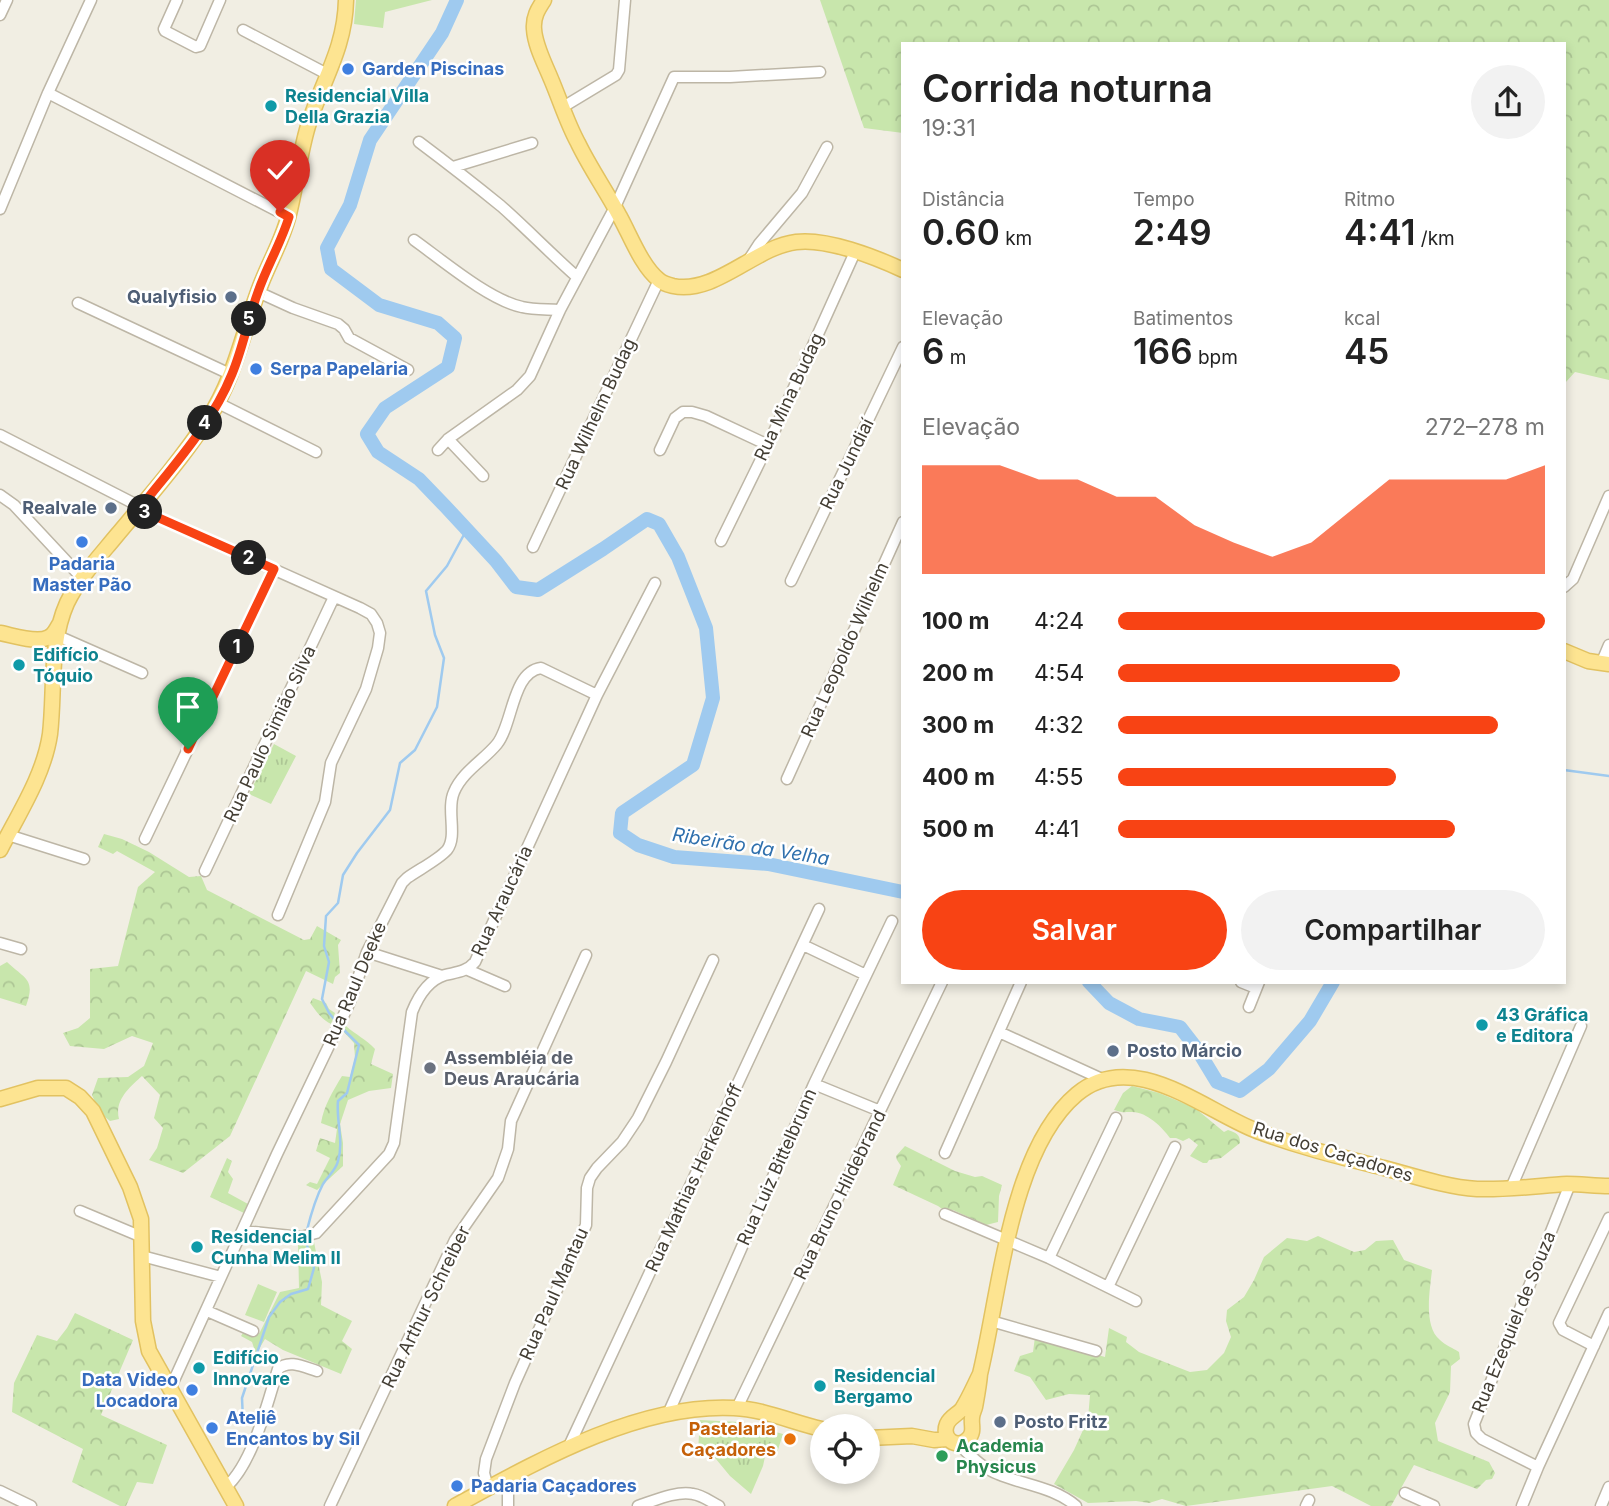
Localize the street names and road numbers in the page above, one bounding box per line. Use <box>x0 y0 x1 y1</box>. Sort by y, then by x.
street label: Rua Mina Budag <box>750 330 827 464</box>
street label: Rua Wilhelm Budag <box>551 335 640 493</box>
street label: Rua Jundiaí <box>815 414 878 513</box>
street label: Rua Leopoldo Wilhelm <box>796 559 893 741</box>
street label: Rua Paulo Simião Silva <box>219 642 320 825</box>
street label: Rua Araucária <box>467 842 536 959</box>
street label: Rua Raul Deeke <box>319 918 390 1049</box>
street label: Rua Mathias Herkenhoff <box>641 1080 747 1275</box>
street label: Rua Luiz Bittelbrunn <box>732 1085 821 1248</box>
street label: Rua Bruno Hildebrand <box>789 1106 890 1283</box>
street label: Rua dos Caçadores <box>1251 1117 1416 1186</box>
street label: Rua Arthur Schreiber <box>377 1222 474 1391</box>
street label: Rua Paul Mantau <box>515 1224 592 1363</box>
street label: Rua Ezequiel de Souza <box>1467 1228 1560 1416</box>

